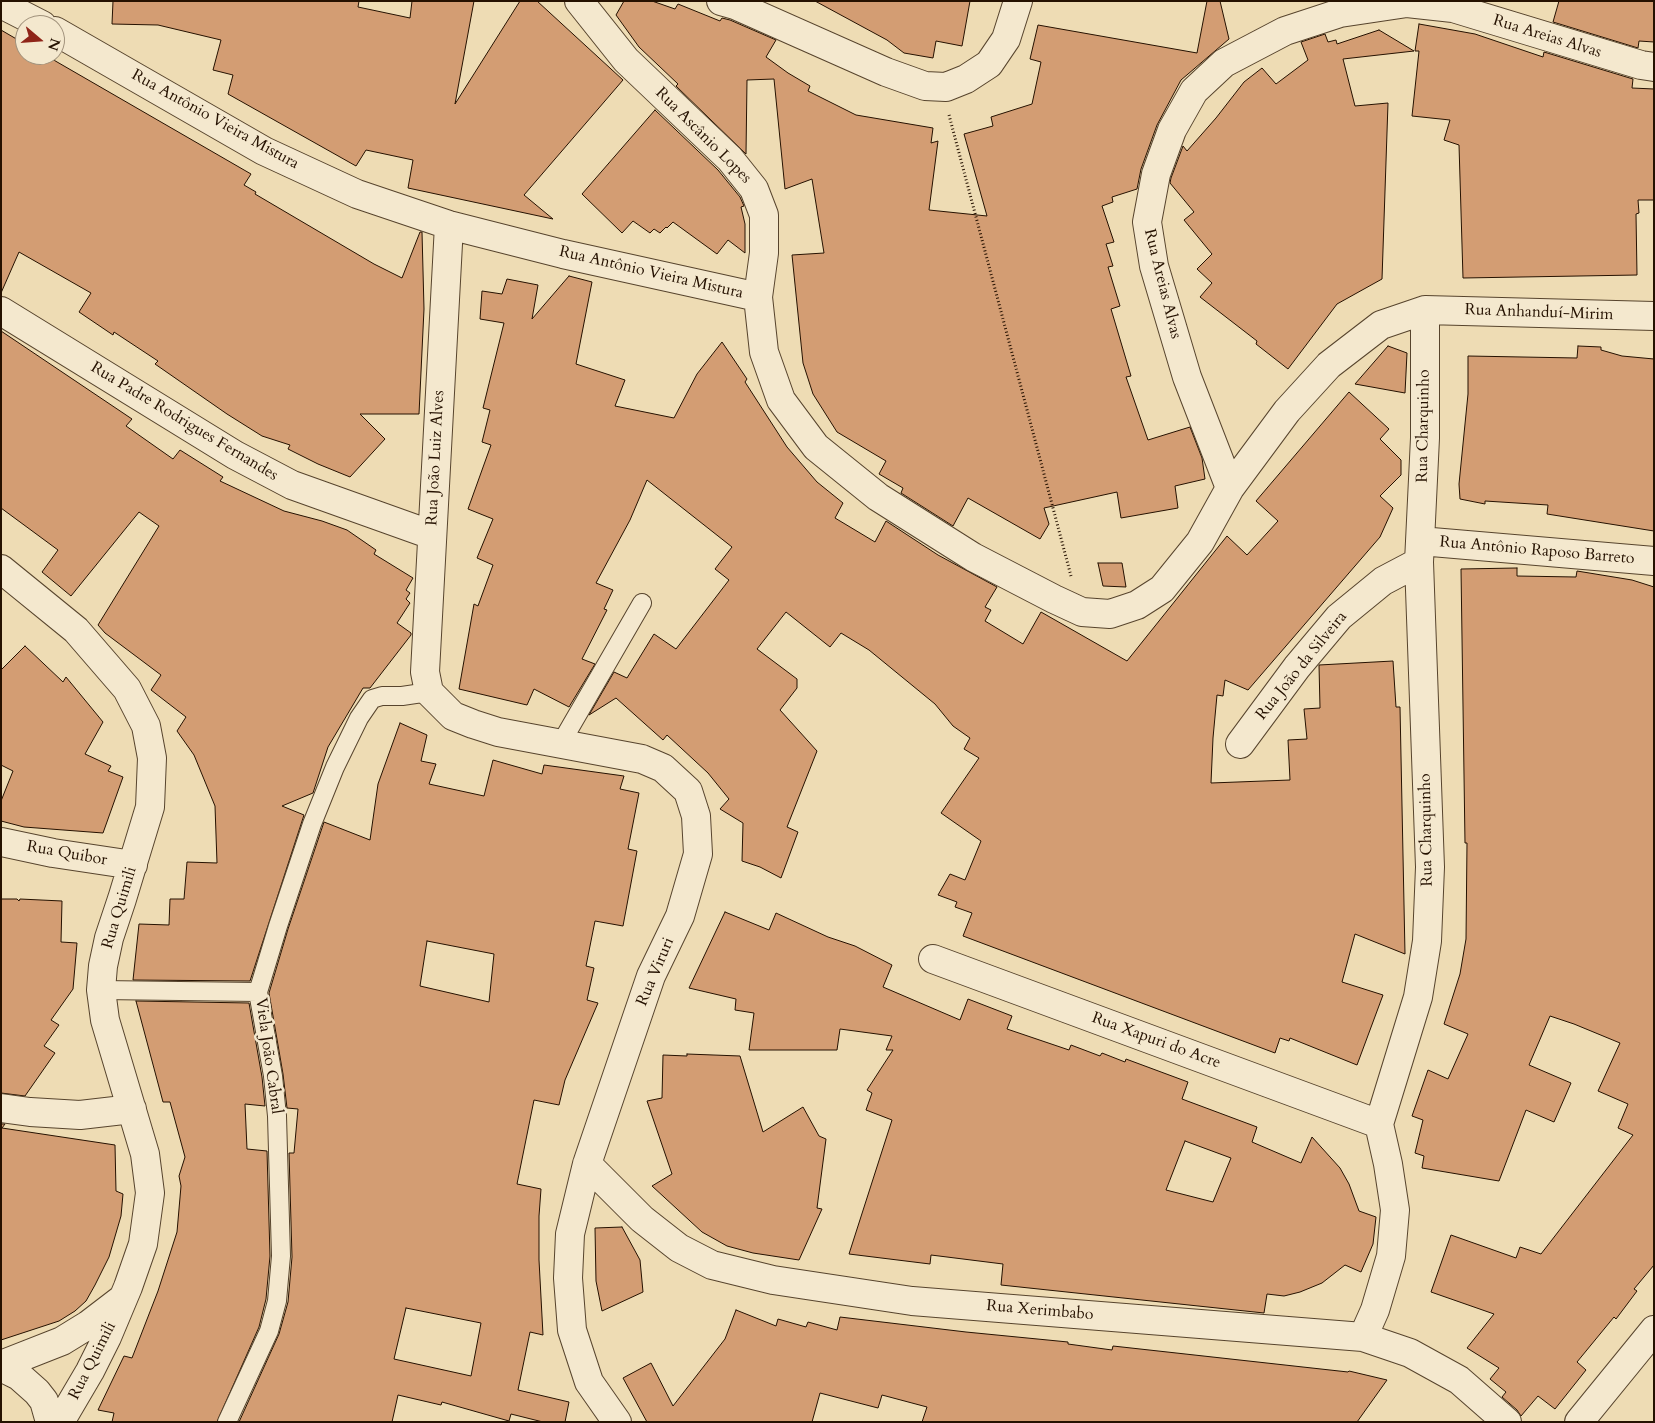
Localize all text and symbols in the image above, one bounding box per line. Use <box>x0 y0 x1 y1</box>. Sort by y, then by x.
street label: Rua Areias Alvas <box>1490 11 1604 63</box>
north arrow <box>15 15 65 65</box>
text: N <box>43 36 65 53</box>
street label: Rua Antônio Vieira Mistura <box>128 66 302 174</box>
street label: Rua Ascânio Lopes <box>651 84 755 188</box>
street label: Rua Areias Alvas <box>1139 227 1185 341</box>
street label: Rua Antônio Vieira Mistura <box>557 242 745 304</box>
street label: Rua Anhanduí-Mirim <box>1464 301 1614 325</box>
street label: Rua Padre Rodrigues Fernandes <box>87 358 281 486</box>
street label: Rua Charquinho <box>1413 369 1435 483</box>
street label: Rua João Luiz Alves <box>423 390 449 526</box>
street label: Rua Antônio Raposo Barreto <box>1439 533 1635 569</box>
street label: Rua João da Silveira <box>1252 608 1352 724</box>
street label: Rua Charquinho <box>1416 773 1438 887</box>
street label: Rua Quibor <box>25 837 109 871</box>
street label: Rua Quimili <box>98 865 142 951</box>
street label: Rua Viruri <box>633 935 679 1009</box>
street label: Viela João Cabral <box>250 997 286 1115</box>
street label: Rua Xapuri do Acre <box>1089 1009 1223 1073</box>
street label: Rua Xerimbabo <box>986 1297 1094 1325</box>
street label: Rua Quimili <box>65 1319 121 1403</box>

